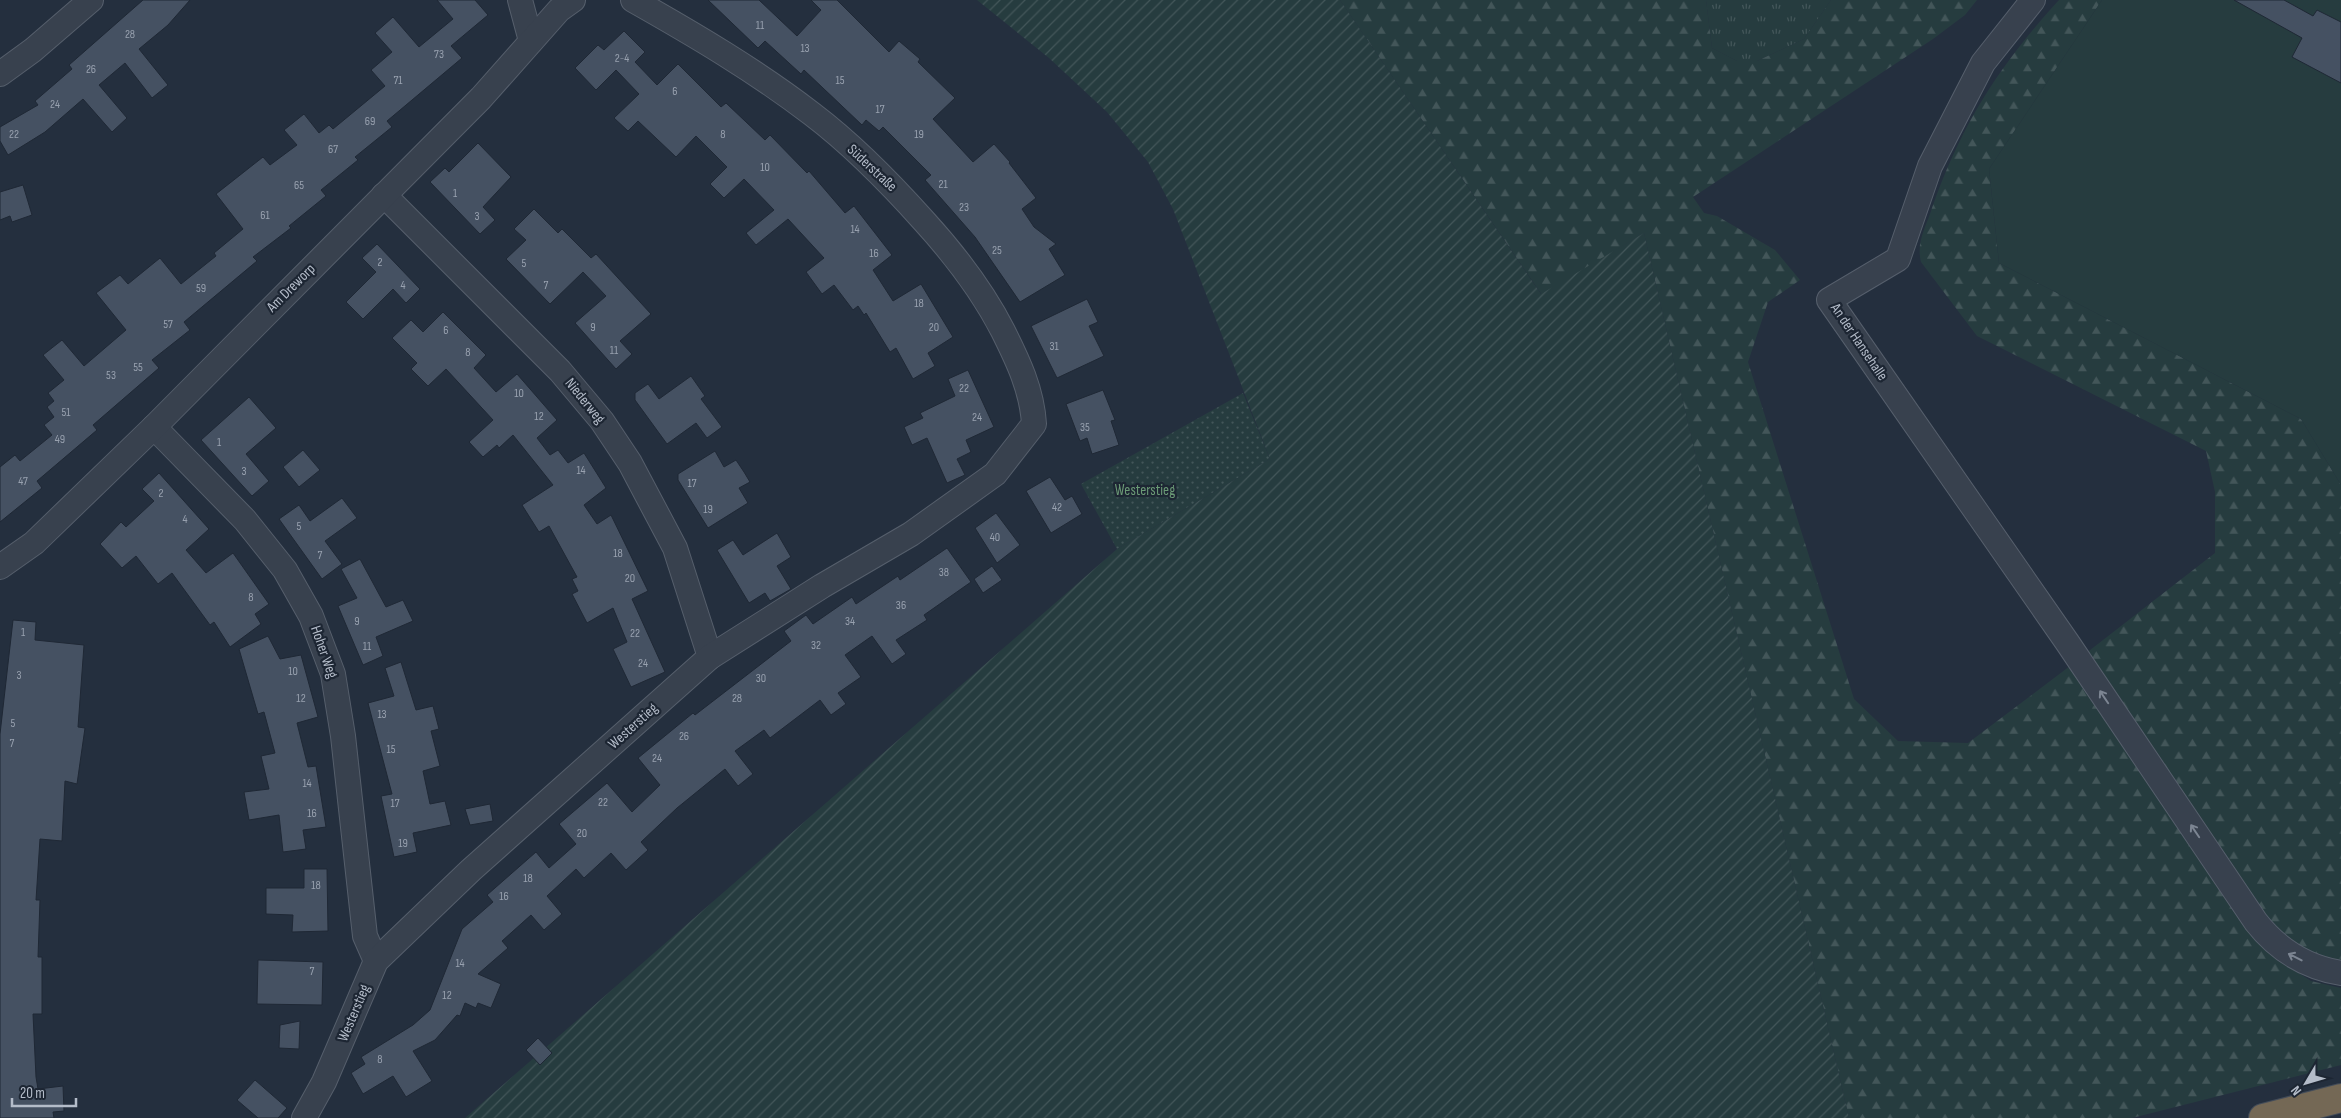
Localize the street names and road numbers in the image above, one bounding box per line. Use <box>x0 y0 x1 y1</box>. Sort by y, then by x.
street label: Süderstraße <box>843 140 901 196</box>
street label: Am Dreworp <box>262 260 319 317</box>
street label: An der Hansehalle <box>1826 299 1892 384</box>
street label: Niederweg <box>561 374 609 428</box>
street label: Hoher Weg <box>306 623 342 681</box>
street label: Westerstieg <box>604 699 662 753</box>
street label: Westerstieg <box>333 982 375 1044</box>

